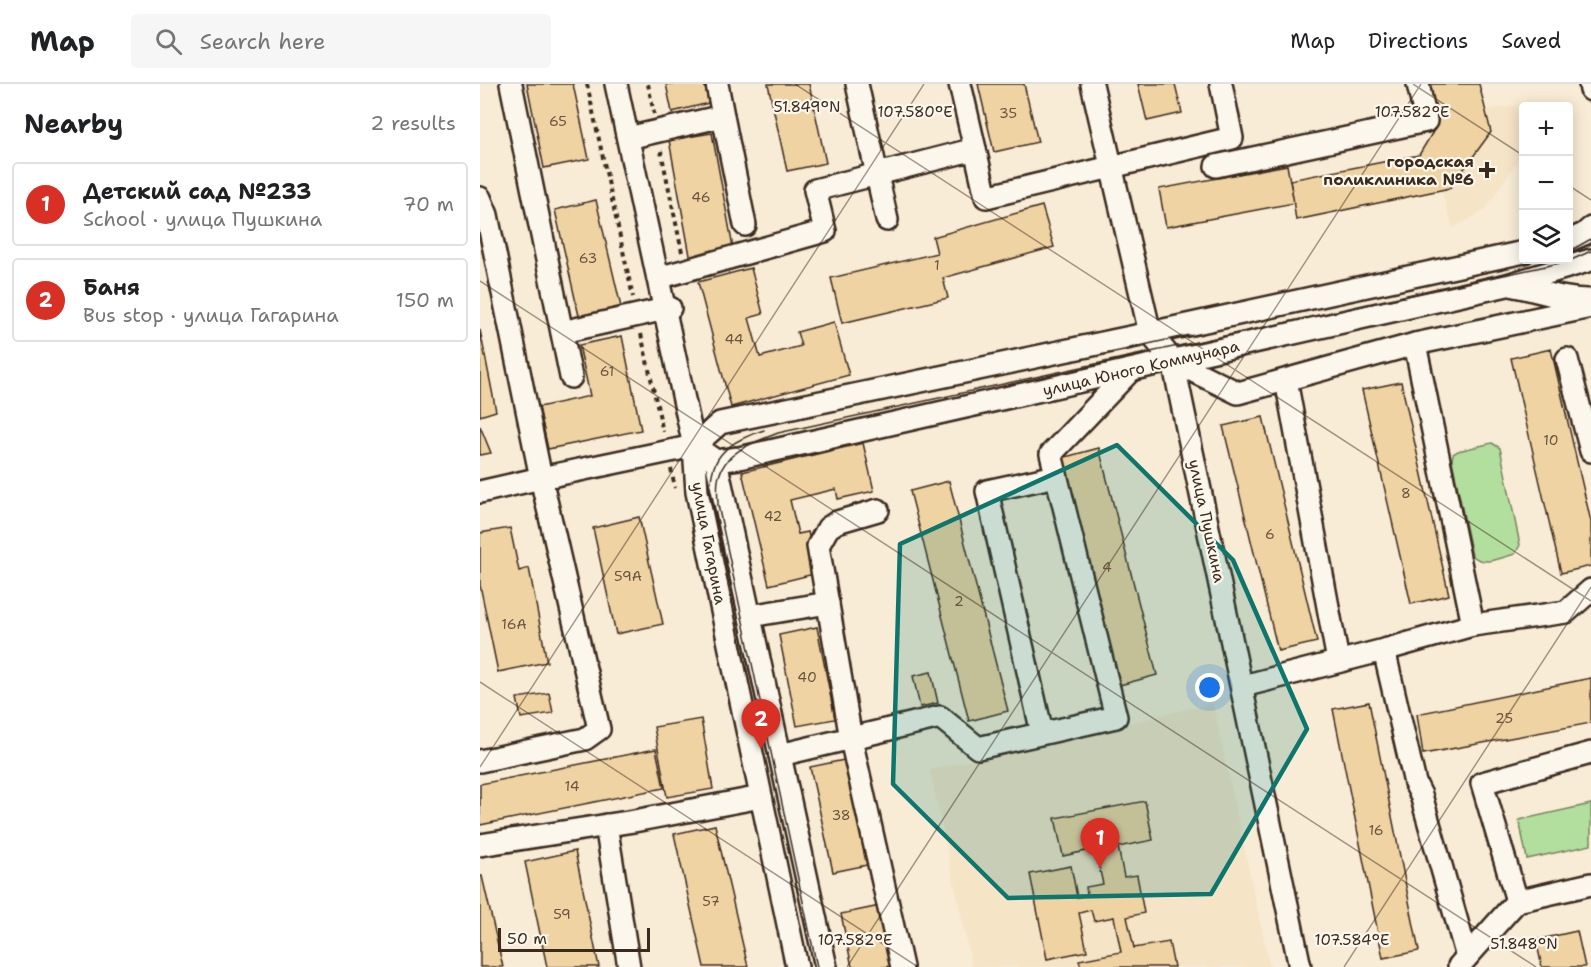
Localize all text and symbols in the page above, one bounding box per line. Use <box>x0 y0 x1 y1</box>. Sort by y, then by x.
search box <box>131 14 551 68</box>
text: Map <box>30 22 95 60</box>
icon: search <box>152 25 185 58</box>
text: Search here <box>200 27 325 56</box>
text: Map <box>1290 27 1335 55</box>
text: Directions <box>1368 27 1468 55</box>
text: Saved <box>1501 27 1561 55</box>
text: 51.849°N <box>773 97 841 117</box>
text: 107.580°E <box>877 102 953 122</box>
text: 107.582°E <box>1375 102 1449 122</box>
map controls <box>1519 102 1573 264</box>
button: + <box>1519 102 1573 156</box>
house number: 35 <box>999 104 1017 122</box>
text: Nearby <box>24 106 123 141</box>
text: 2 results <box>370 110 456 136</box>
house number: 65 <box>549 112 567 130</box>
place label: городская поликлиника №6 <box>1323 151 1474 190</box>
button: − <box>1519 156 1573 210</box>
marker: городская поликлиника №6 <box>1478 161 1496 179</box>
text: Детский сад №233 <box>83 177 311 206</box>
house number: 46 <box>691 188 711 206</box>
text: 1 <box>41 191 50 217</box>
text: 70 m <box>402 191 454 217</box>
text: School · улица Пушкина <box>83 206 322 232</box>
button: layers <box>1519 210 1573 264</box>
house number: 63 <box>579 249 597 267</box>
house number: 1 <box>934 256 940 274</box>
text: Баня <box>83 273 140 302</box>
text: 2 <box>39 287 53 313</box>
text: 150 m <box>396 287 454 313</box>
text: Bus stop · улица Гагарина <box>83 302 339 328</box>
house number: 44 <box>724 330 744 348</box>
street label: улица Юного Коммунара <box>1041 335 1241 401</box>
house number: 61 <box>600 362 614 380</box>
house number: 10 <box>1543 431 1559 449</box>
street label: улица Пушкина <box>1184 457 1230 585</box>
street label: улица Гагарина <box>687 480 731 606</box>
house number: 8 <box>1401 484 1411 502</box>
house number: 42 <box>764 507 782 525</box>
house number: 6 <box>1265 525 1275 543</box>
house number: 4 <box>1102 558 1112 576</box>
house number: 59А <box>614 567 642 585</box>
house number: 2 <box>954 592 964 610</box>
house number: 16А <box>501 615 527 633</box>
house number: 40 <box>797 668 817 686</box>
your location <box>1195 673 1224 702</box>
pin: 2 <box>742 700 780 749</box>
house number: 25 <box>1495 709 1513 727</box>
house number: 14 <box>564 777 580 795</box>
house number: 38 <box>831 806 851 824</box>
pin: 1 <box>1080 818 1120 868</box>
house number: 16 <box>1368 821 1384 839</box>
house number: 57 <box>702 892 720 910</box>
house number: 59 <box>553 905 571 923</box>
scale bar <box>498 925 650 952</box>
text: 50 m <box>507 928 547 949</box>
text: 107.582°E <box>818 930 892 950</box>
text: 107.584°E <box>1315 930 1389 950</box>
text: 51.848°N <box>1490 934 1558 954</box>

